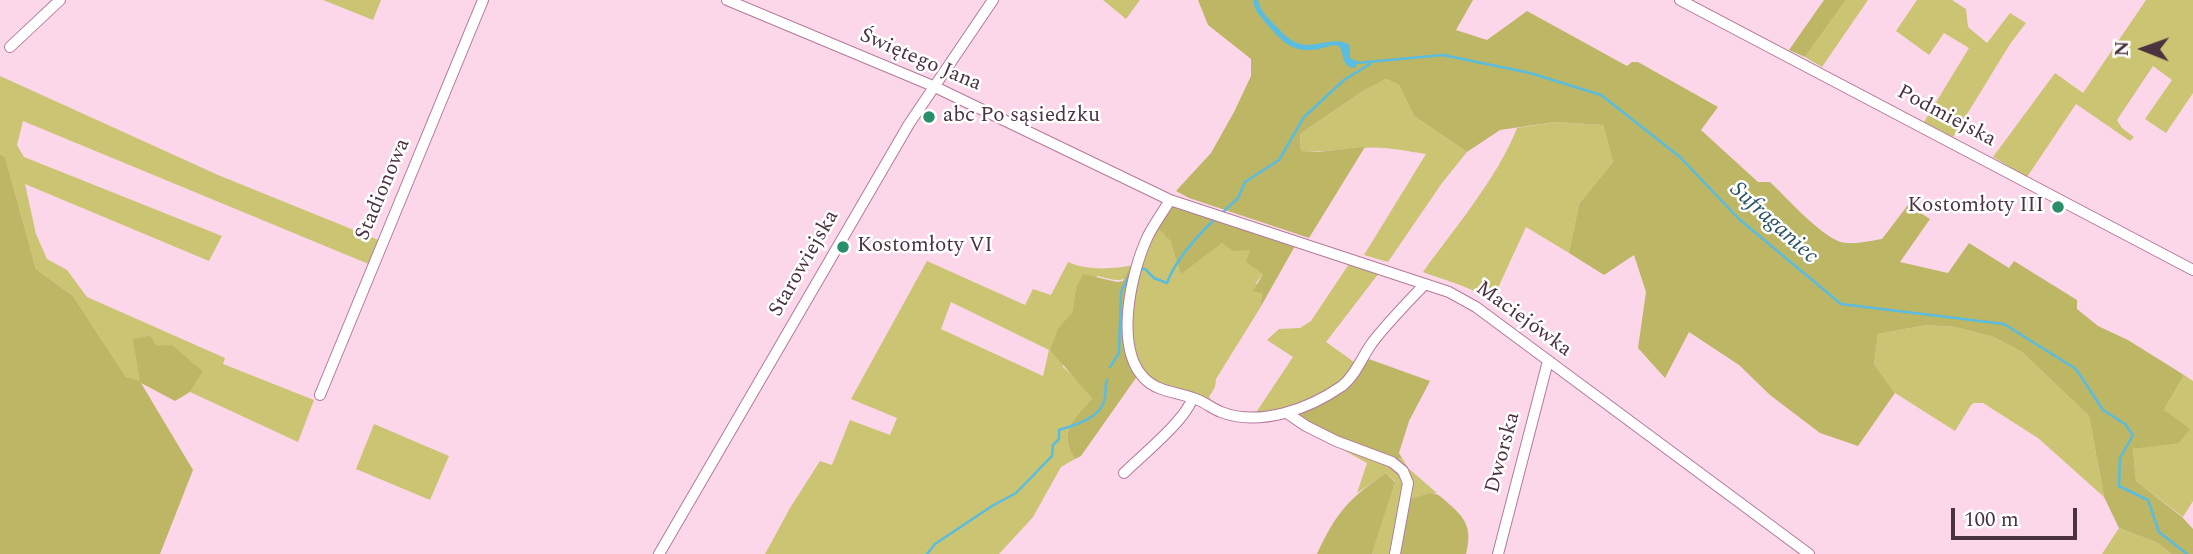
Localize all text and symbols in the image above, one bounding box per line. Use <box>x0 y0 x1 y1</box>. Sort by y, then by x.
north arrow <box>2109 14 2179 84</box>
street label: Świętego Jana <box>855 24 985 98</box>
text: N <box>2108 41 2137 57</box>
street label: Podmiejska <box>1892 80 2000 154</box>
place label: abc Po sąsiedzku <box>943 104 1100 130</box>
marker: abc Po sąsiedzku <box>921 109 937 125</box>
street label: Stadionowa <box>351 135 417 245</box>
water label: Sufraganiec <box>1723 177 1823 271</box>
place label: Kostomłoty III <box>1907 194 2044 220</box>
marker: Kostomłoty III <box>2050 199 2066 215</box>
street label: Starowiejska <box>764 206 846 322</box>
place label: Kostomłoty VI <box>857 234 993 260</box>
marker: Kostomłoty VI <box>835 239 851 255</box>
street label: Maciejówka <box>1470 277 1576 363</box>
street label: Dworska <box>1481 410 1527 496</box>
scale bar <box>1955 494 2081 538</box>
text: 100 m <box>1964 504 2019 536</box>

